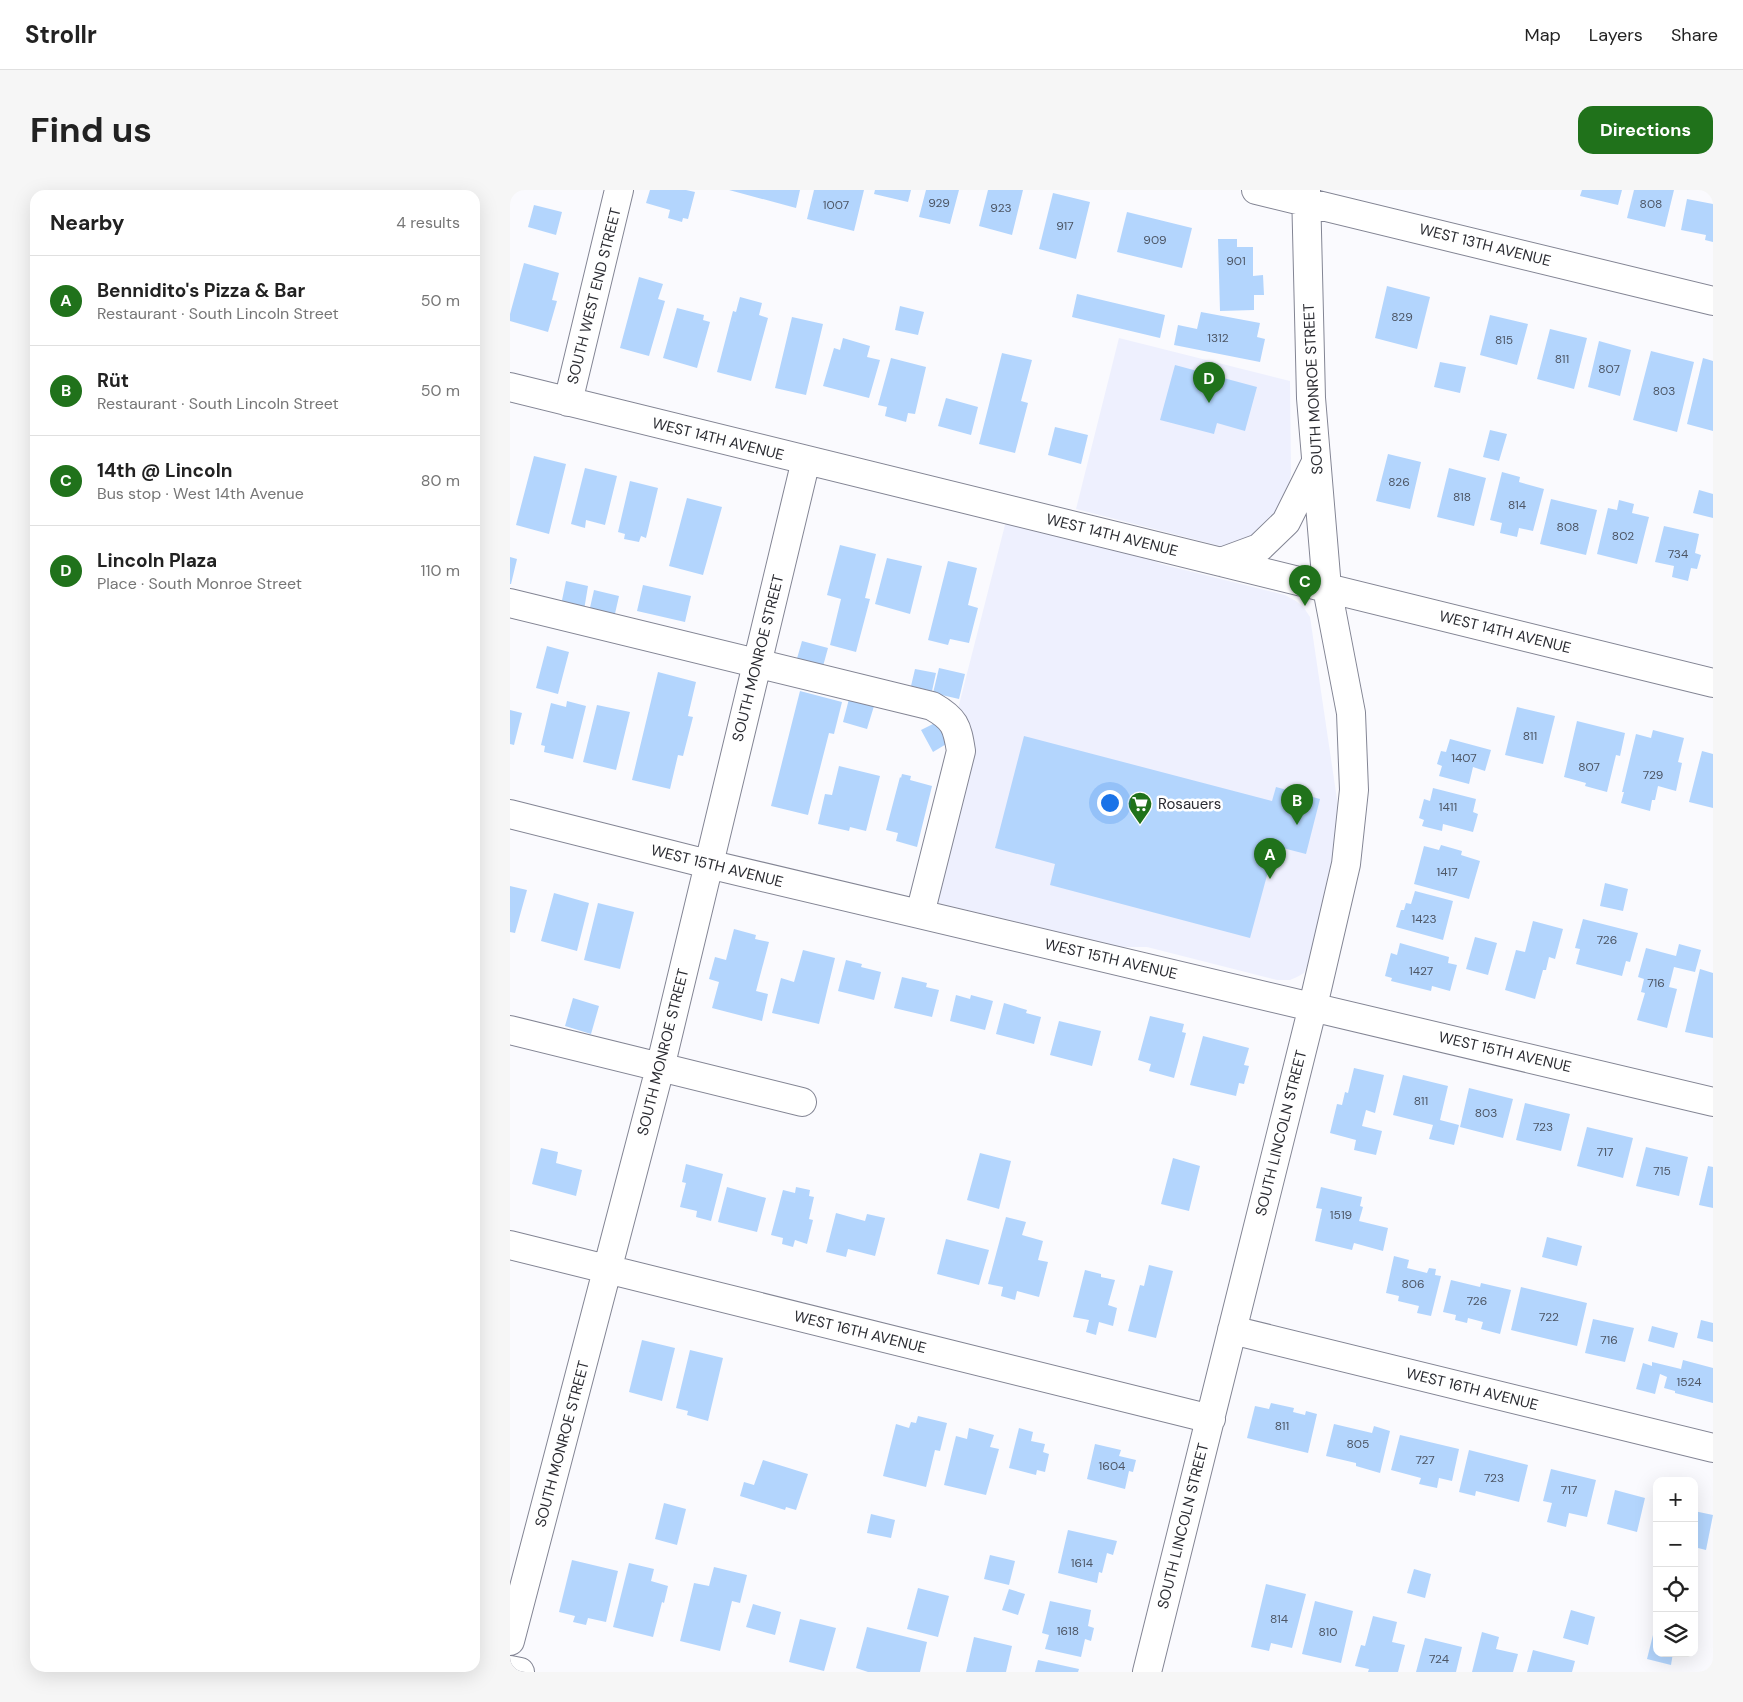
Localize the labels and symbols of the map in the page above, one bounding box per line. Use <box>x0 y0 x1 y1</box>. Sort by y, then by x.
house number: 929 <box>928 195 950 211</box>
house number: 808 <box>1640 196 1662 212</box>
house number: 1007 <box>823 197 849 213</box>
house number: 923 <box>990 200 1012 216</box>
street label: SOUTH WEST END STREET <box>562 206 626 386</box>
house number: 917 <box>1056 218 1074 234</box>
street label: WEST 13TH AVENUE <box>1417 219 1553 271</box>
house number: 909 <box>1143 232 1167 248</box>
house number: 901 <box>1226 253 1246 269</box>
street label: SOUTH MONROE STREET <box>1299 303 1327 475</box>
house number: 829 <box>1391 309 1413 325</box>
house number: 1312 <box>1207 330 1229 346</box>
house number: 815 <box>1495 332 1513 348</box>
house number: 811 <box>1555 351 1569 367</box>
house number: 807 <box>1598 361 1620 377</box>
pin: D <box>1193 362 1225 403</box>
house number: 803 <box>1653 383 1675 399</box>
street label: WEST 14TH AVENUE <box>650 413 786 465</box>
house number: 826 <box>1388 474 1410 490</box>
house number: 818 <box>1453 489 1471 505</box>
house number: 814 <box>1508 497 1526 513</box>
street label: WEST 14TH AVENUE <box>1044 509 1180 561</box>
house number: 808 <box>1557 519 1579 535</box>
house number: 802 <box>1612 528 1634 544</box>
house number: 734 <box>1668 546 1688 562</box>
pin: C <box>1289 565 1321 606</box>
street label: SOUTH MONROE STREET <box>728 572 788 744</box>
street label: WEST 14TH AVENUE <box>1437 606 1573 658</box>
house number: 811 <box>1523 728 1537 744</box>
house number: 1407 <box>1451 750 1477 766</box>
house number: 807 <box>1578 759 1600 775</box>
house number: 729 <box>1643 767 1663 783</box>
pin: B <box>1281 784 1313 825</box>
your location <box>1097 790 1123 816</box>
supermarket icon: Rosauers <box>1127 791 1153 825</box>
place label: Rosauers <box>1158 794 1221 814</box>
house number: 1411 <box>1439 799 1457 815</box>
pin: A <box>1254 838 1286 879</box>
street label: WEST 15TH AVENUE <box>649 840 785 892</box>
house number: 1417 <box>1436 864 1458 880</box>
house number: 1423 <box>1411 911 1437 927</box>
house number: 726 <box>1597 932 1617 948</box>
street label: WEST 15TH AVENUE <box>1043 934 1179 984</box>
house number: 1427 <box>1409 963 1433 979</box>
street label: SOUTH MONROE STREET <box>633 966 693 1138</box>
house number: 716 <box>1647 975 1665 991</box>
street label: WEST 15TH AVENUE <box>1437 1027 1573 1077</box>
street label: SOUTH LINCOLN STREET <box>1251 1048 1311 1218</box>
house number: 811 <box>1414 1093 1428 1109</box>
house number: 803 <box>1475 1105 1497 1121</box>
house number: 723 <box>1533 1119 1553 1135</box>
house number: 717 <box>1597 1144 1613 1160</box>
house number: 715 <box>1653 1163 1671 1179</box>
house number: 1519 <box>1330 1207 1352 1223</box>
house number: 806 <box>1401 1276 1425 1292</box>
house number: 726 <box>1467 1293 1487 1309</box>
street label: WEST 16TH AVENUE <box>792 1306 928 1358</box>
house number: 722 <box>1539 1309 1559 1325</box>
house number: 716 <box>1600 1332 1618 1348</box>
street label: SOUTH MONROE STREET <box>530 1359 594 1529</box>
street label: WEST 16TH AVENUE <box>1404 1363 1540 1415</box>
house number: 1524 <box>1677 1374 1701 1390</box>
house number: 811 <box>1275 1418 1289 1434</box>
house number: 805 <box>1347 1436 1369 1452</box>
street label: SOUTH LINCOLN STREET <box>1153 1441 1213 1611</box>
house number: 727 <box>1415 1452 1435 1468</box>
house number: 1604 <box>1099 1458 1125 1474</box>
house number: 723 <box>1484 1470 1504 1486</box>
house number: 717 <box>1561 1482 1577 1498</box>
house number: 1614 <box>1071 1555 1093 1571</box>
house number: 814 <box>1270 1611 1288 1627</box>
house number: 1618 <box>1057 1623 1079 1639</box>
house number: 810 <box>1318 1624 1338 1640</box>
house number: 724 <box>1429 1651 1449 1667</box>

